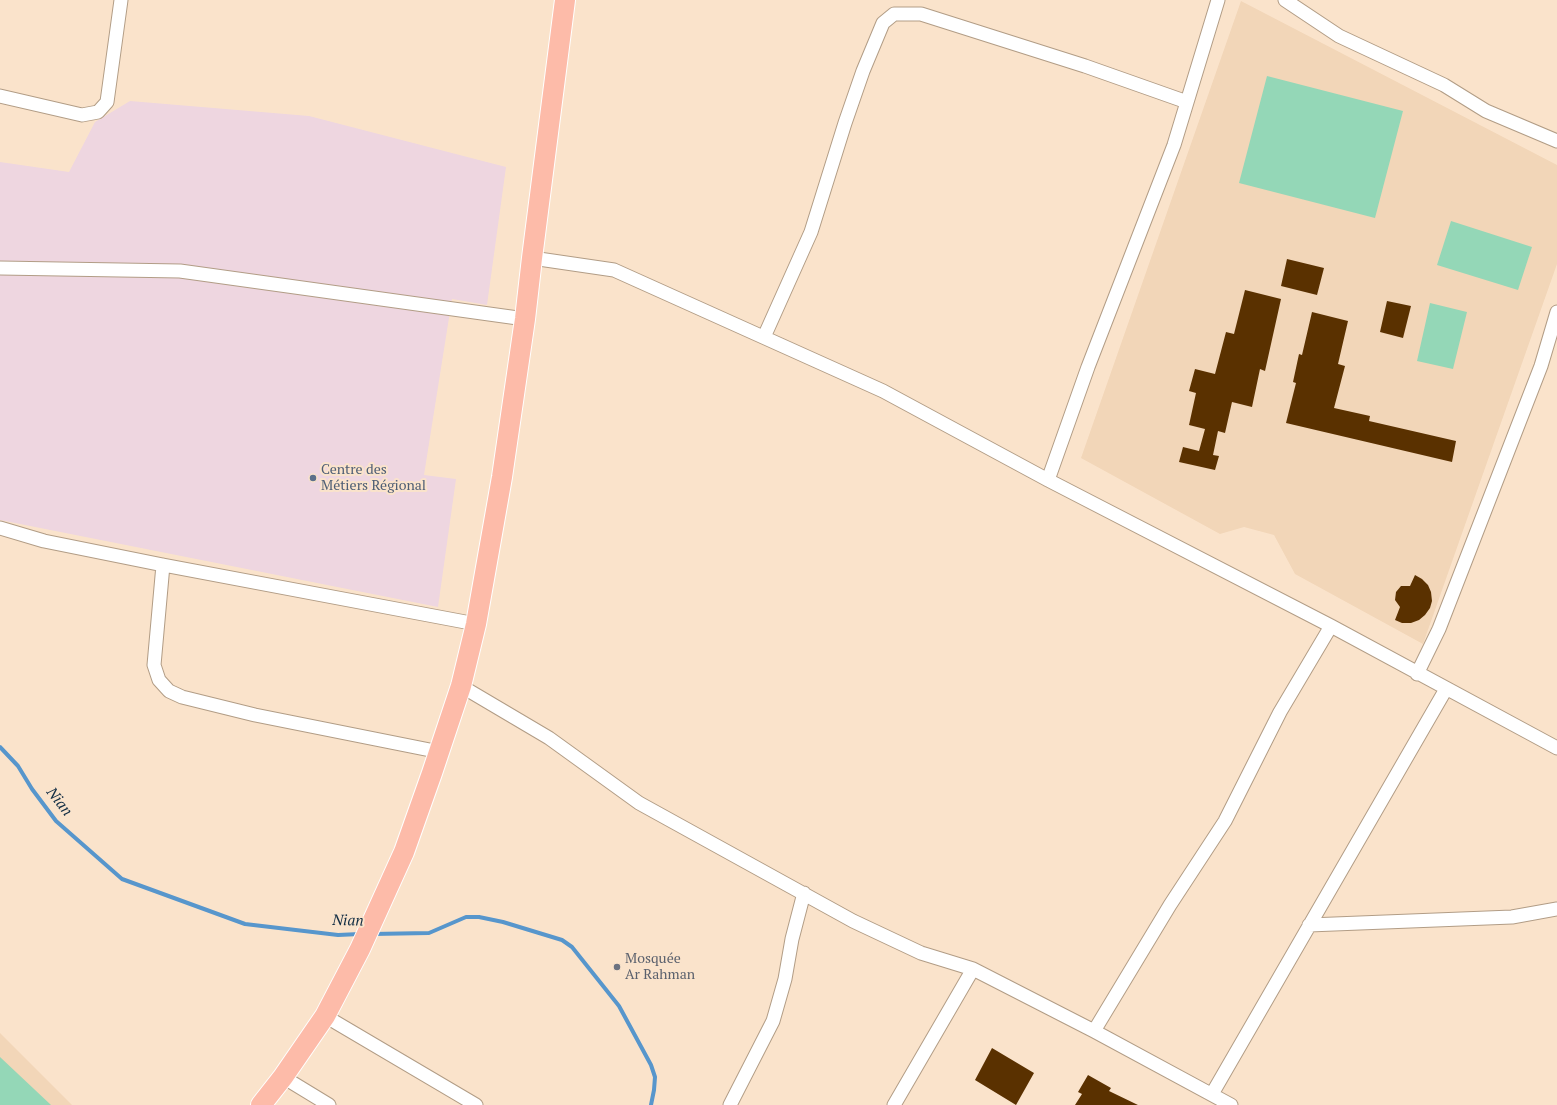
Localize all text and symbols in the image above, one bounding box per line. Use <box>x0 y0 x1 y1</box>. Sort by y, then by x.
place label: Centre des Métiers Régional <box>321 462 426 494</box>
marker: Centre des Métiers Régional <box>308 473 318 483</box>
water label: Nian <box>42 784 76 820</box>
water label: Nian <box>332 912 364 930</box>
place label: Mosquée Ar Rahman <box>625 951 695 984</box>
marker: Mosquée Ar Rahman <box>612 962 622 972</box>

